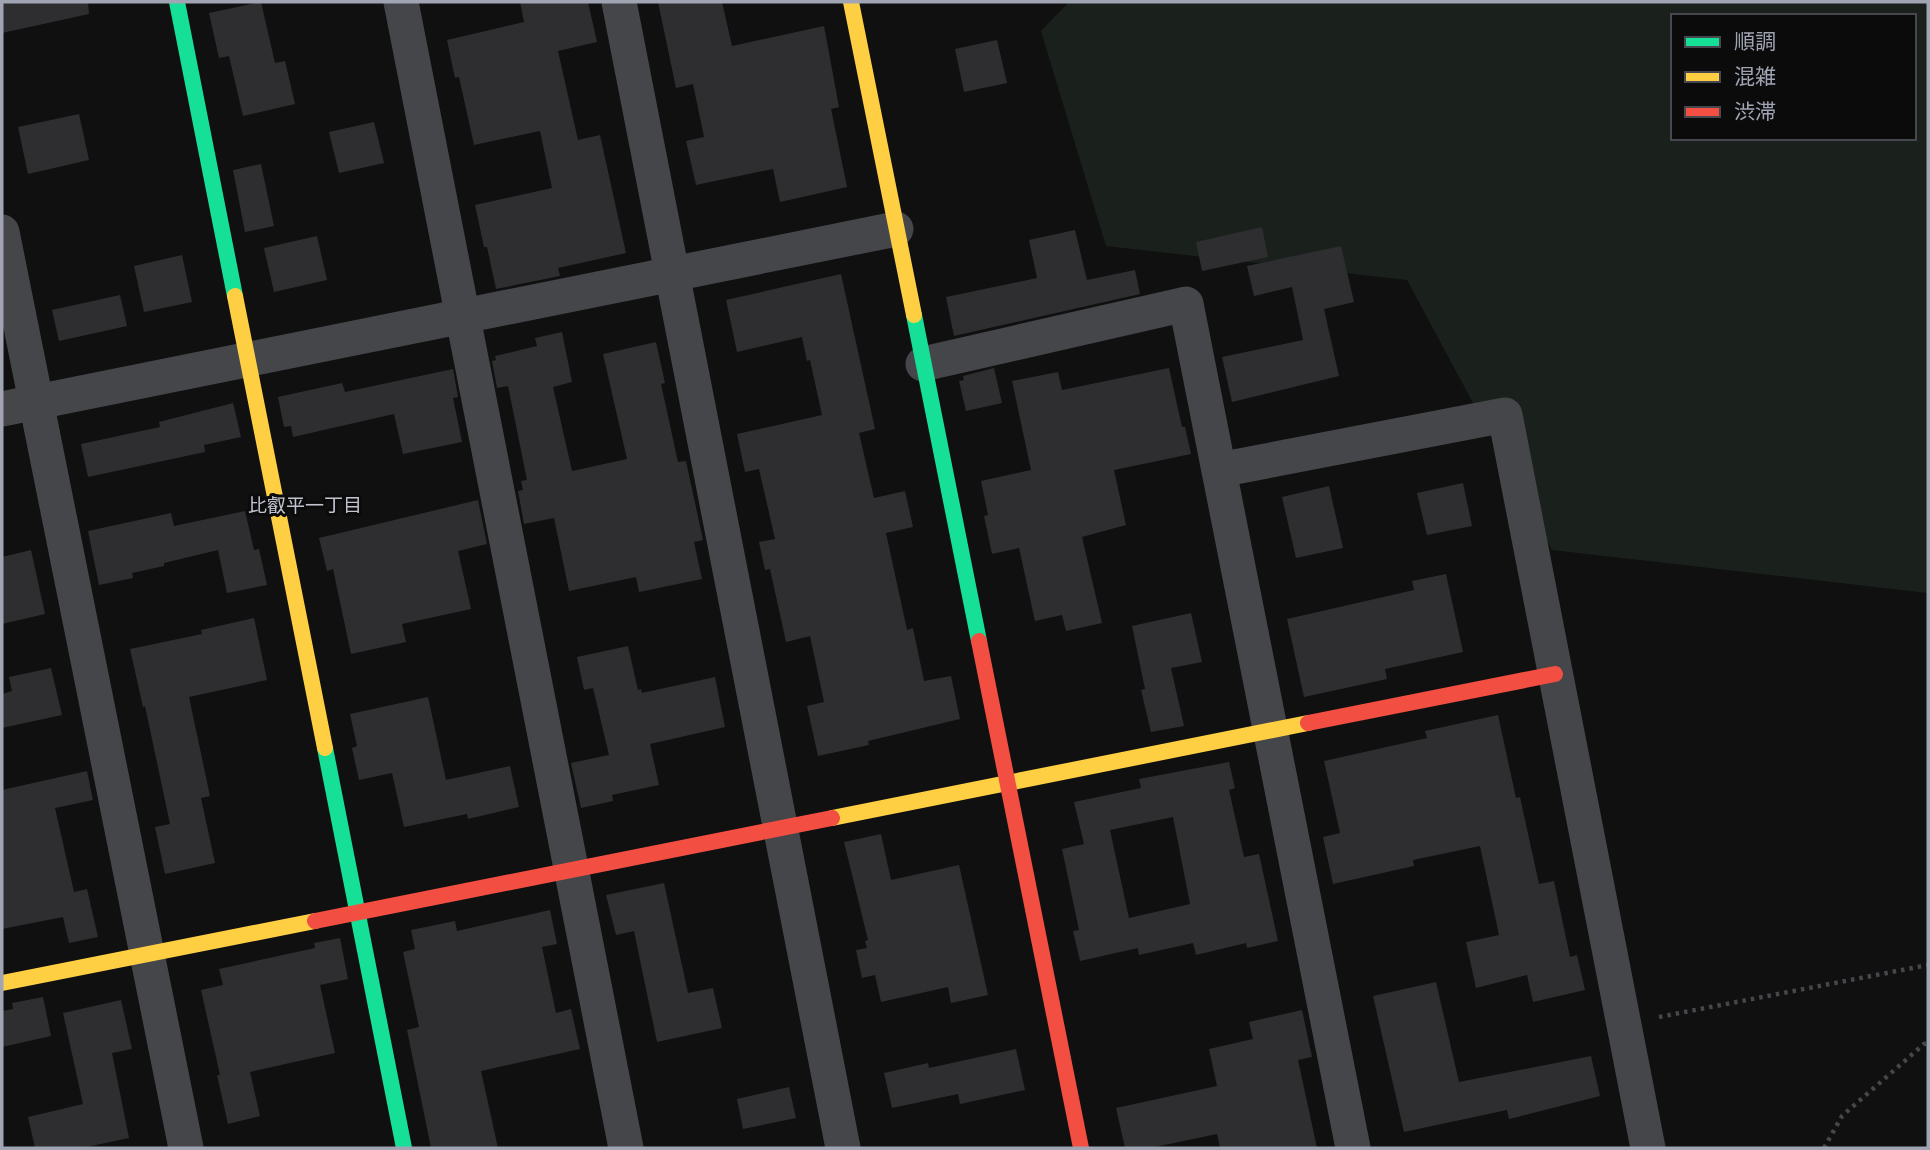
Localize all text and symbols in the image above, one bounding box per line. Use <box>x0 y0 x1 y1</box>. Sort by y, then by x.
legend <box>1671 14 1916 140</box>
text: 順調 <box>1734 29 1776 54</box>
text: 混雑 <box>1734 64 1776 89</box>
text: 渋滞 <box>1734 99 1776 124</box>
district label: 比叡平一丁目 <box>248 494 362 516</box>

